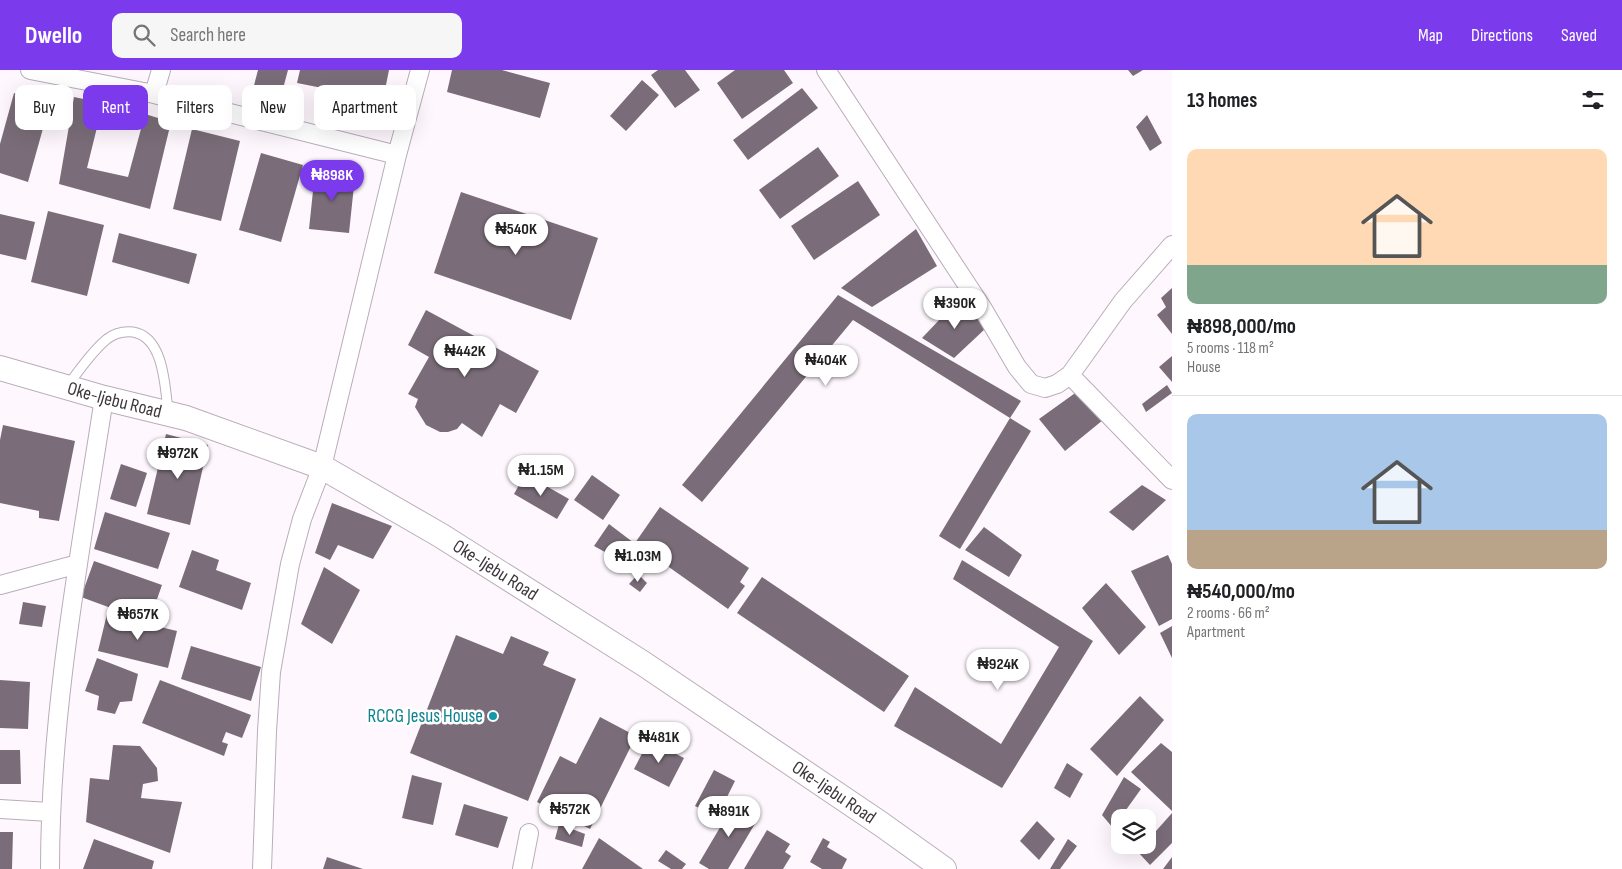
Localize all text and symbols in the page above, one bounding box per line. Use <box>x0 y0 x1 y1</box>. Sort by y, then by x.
search box <box>112 13 462 58</box>
text: Dwello <box>25 21 82 50</box>
icon: search <box>130 21 158 49</box>
text: Search here <box>170 24 246 47</box>
text: Map <box>1418 25 1443 46</box>
text: Directions <box>1471 25 1533 46</box>
text: Saved <box>1561 25 1597 46</box>
chip: Buy <box>15 85 73 130</box>
chip: Rent <box>83 85 148 130</box>
chip: Filters <box>158 85 232 130</box>
chip: New <box>242 85 304 130</box>
chip: Apartment <box>314 85 416 130</box>
icon: filters <box>1579 86 1607 114</box>
text: 13 homes <box>1187 88 1257 113</box>
pin: ₦898K <box>297 160 367 202</box>
text: ₦898K <box>311 166 353 185</box>
icon: home <box>1352 181 1442 271</box>
pin: ₦540K <box>481 214 551 256</box>
text: ₦540K <box>495 220 537 239</box>
pin: ₦390K <box>920 288 990 330</box>
text: ₦390K <box>934 294 976 313</box>
text: ₦898,000/mo <box>1187 314 1296 339</box>
pin: ₦442K <box>430 336 500 378</box>
text: 5 rooms · 118 m² <box>1187 339 1274 358</box>
text: ₦442K <box>444 342 486 361</box>
pin: ₦404K <box>791 344 861 387</box>
text: ₦404K <box>805 351 847 370</box>
text: House <box>1187 358 1221 377</box>
street label: Oke-Ijebu Road <box>65 377 164 423</box>
pin: ₦972K <box>143 438 213 480</box>
text: ₦972K <box>158 444 198 463</box>
icon: home <box>1352 447 1442 537</box>
pin: ₦1.15M <box>500 454 582 497</box>
text: ₦1.15M <box>518 461 564 480</box>
street label: Oke-Ijebu Road <box>449 535 542 606</box>
pin: ₦1.03M <box>597 540 679 583</box>
text: ₦1.03M <box>615 547 661 566</box>
text: ₦540,000/mo <box>1187 579 1295 604</box>
pin: ₦657K <box>103 598 173 641</box>
text: 2 rooms · 66 m² <box>1187 604 1270 623</box>
text: ₦657K <box>117 605 159 624</box>
text: Apartment <box>1187 623 1245 642</box>
pin: ₦924K <box>963 648 1033 691</box>
text: ₦924K <box>977 655 1019 674</box>
place label: RCCG Jesus House <box>368 705 483 728</box>
marker: RCCG Jesus House <box>487 710 499 722</box>
pin: ₦481K <box>624 722 694 764</box>
text: ₦481K <box>639 728 679 747</box>
street label: Oke-Ijebu Road <box>788 756 880 829</box>
pin: ₦572K <box>535 794 605 836</box>
pin: ₦891K <box>694 796 764 838</box>
text: ₦572K <box>550 800 590 819</box>
text: ₦891K <box>708 802 750 821</box>
map controls <box>1111 809 1156 854</box>
button: layers <box>1111 809 1156 854</box>

